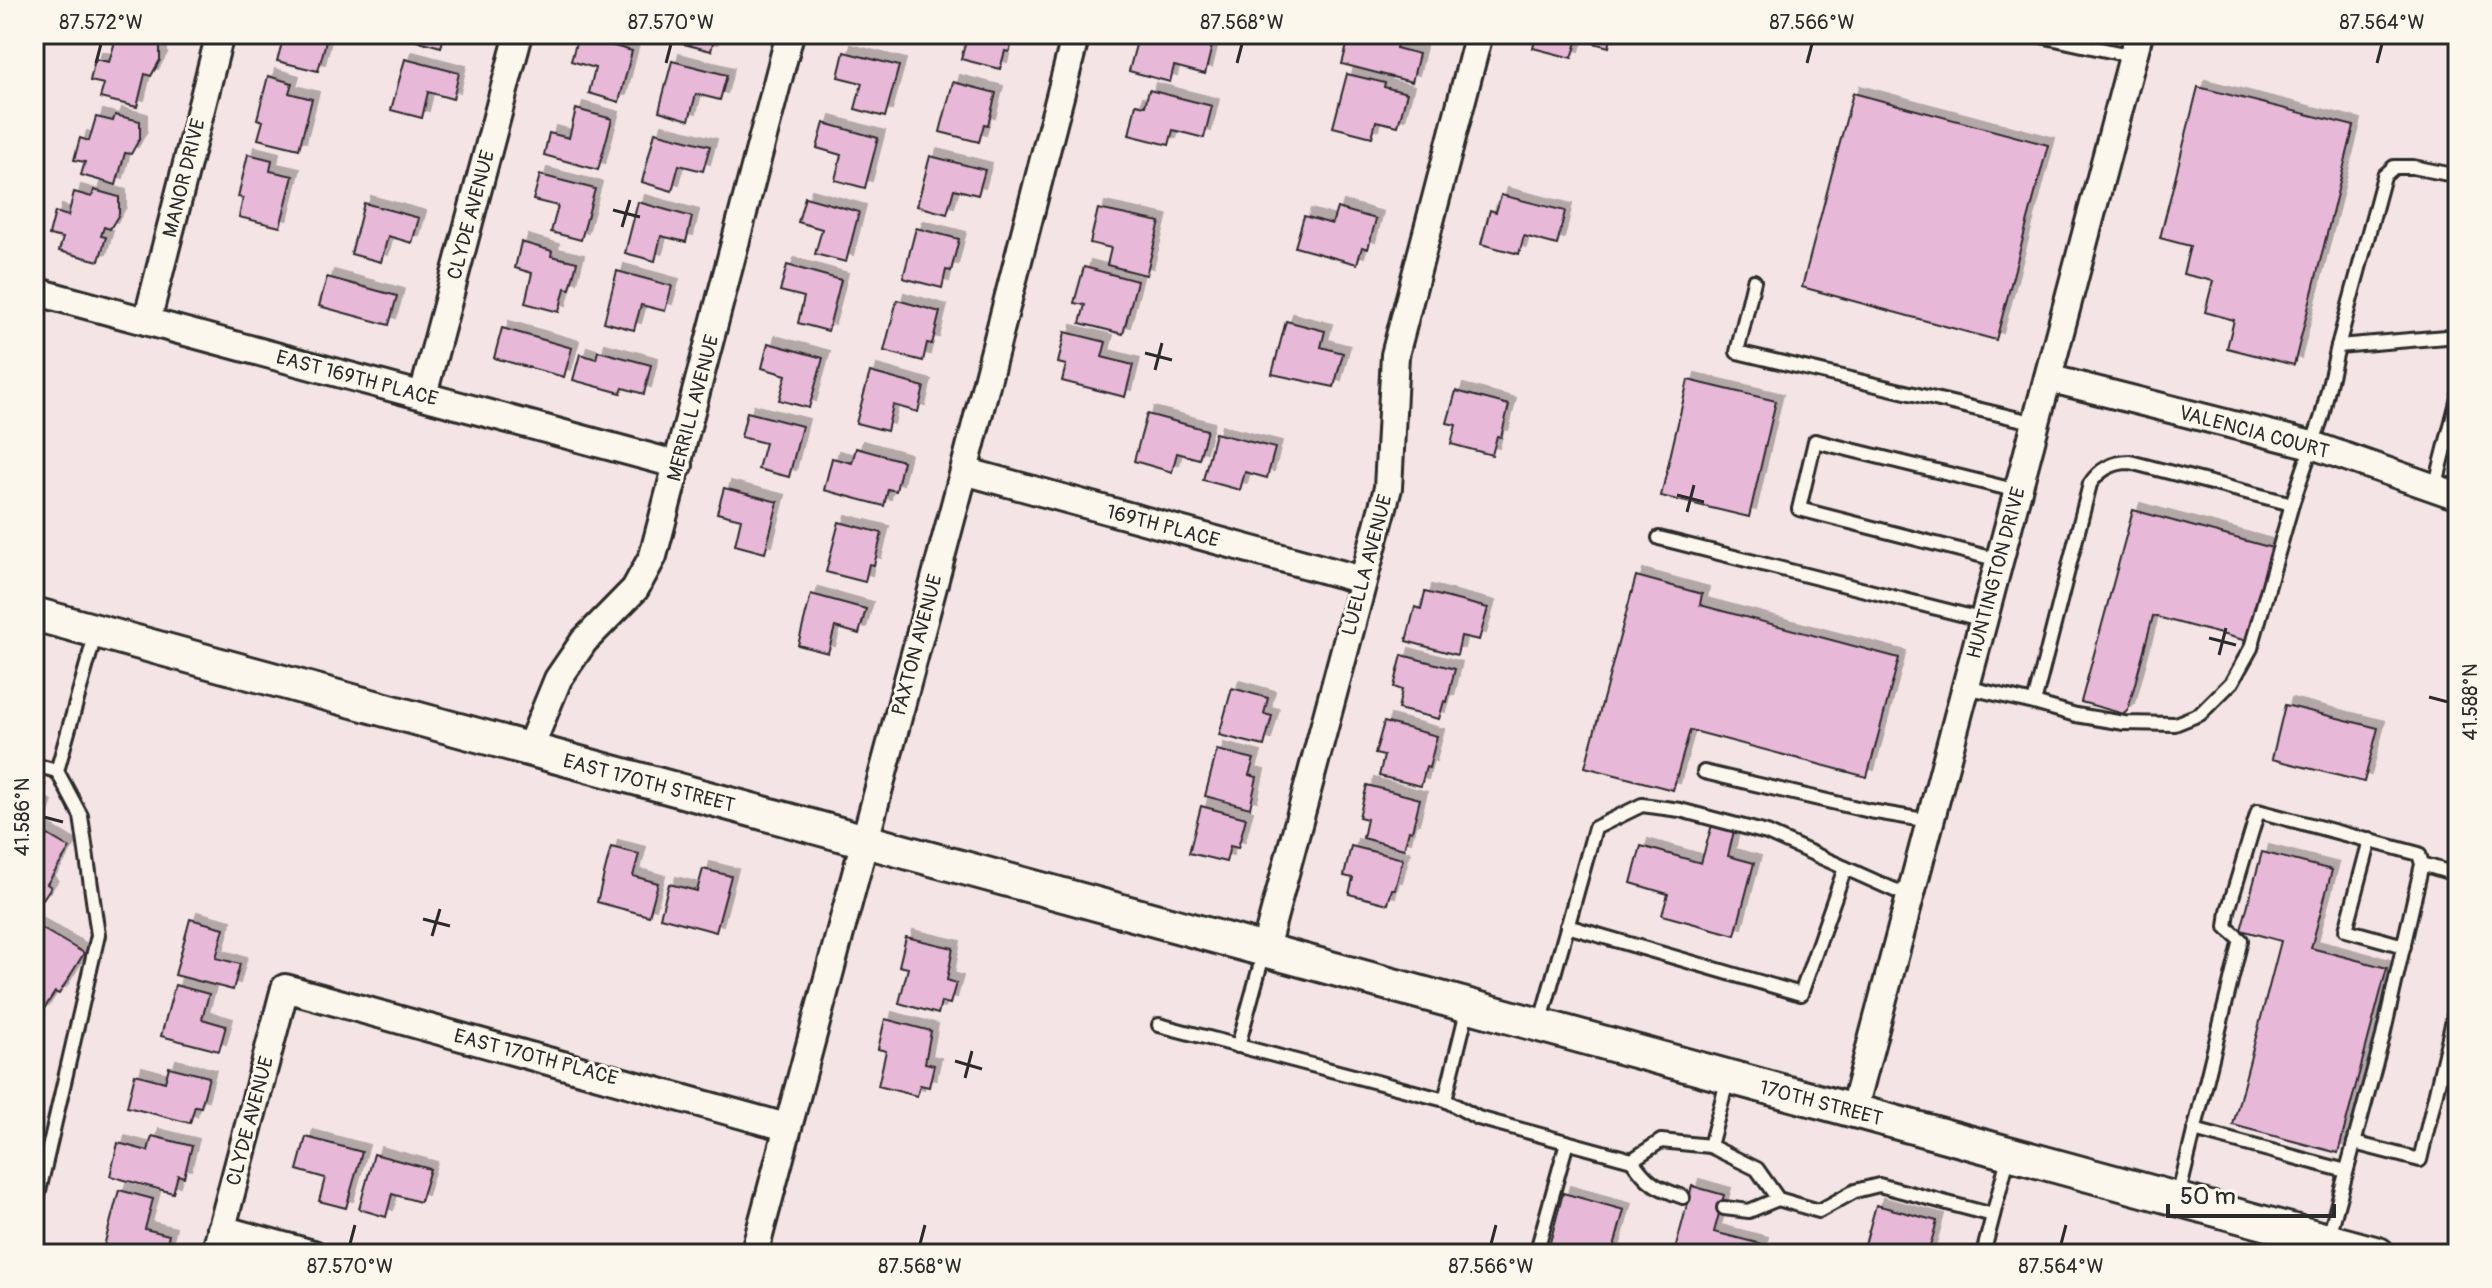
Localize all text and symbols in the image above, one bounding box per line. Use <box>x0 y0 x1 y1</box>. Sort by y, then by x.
text: 87.572°W <box>59 10 143 35</box>
text: 87.570°W <box>628 10 714 35</box>
text: 87.568°W <box>1200 10 1284 35</box>
text: 87.566°W <box>1770 10 1855 35</box>
text: 87.564°W <box>2340 10 2424 35</box>
street label: MANOR DRIVE <box>157 116 211 240</box>
street label: CLYDE AVENUE <box>442 148 500 282</box>
street label: MERRILL AVENUE <box>661 332 725 484</box>
street label: EAST 169TH PLACE <box>273 344 441 412</box>
street label: VALENCIA COURT <box>2176 400 2332 464</box>
street label: HUNTINGTON DRIVE <box>1961 484 2031 662</box>
street label: LUELLA AVENUE <box>1336 492 1398 638</box>
street label: 169TH PLACE <box>1104 499 1222 553</box>
street label: PAXTON AVENUE <box>886 572 948 718</box>
text: 41.588°N <box>2458 663 2483 741</box>
street label: EAST 170TH STREET <box>560 748 738 818</box>
text: 41.586°N <box>10 778 35 856</box>
street label: EAST 170TH PLACE <box>451 1023 621 1091</box>
street label: CLYDE AVENUE <box>221 1054 279 1188</box>
street label: 170TH STREET <box>1757 1075 1885 1131</box>
scale bar <box>2168 1168 2334 1218</box>
text: 50 m <box>2180 1182 2236 1211</box>
text: 87.570°W <box>307 1254 393 1279</box>
text: 87.568°W <box>878 1254 962 1279</box>
text: 87.566°W <box>1449 1254 1534 1279</box>
text: 87.564°W <box>2019 1254 2103 1279</box>

